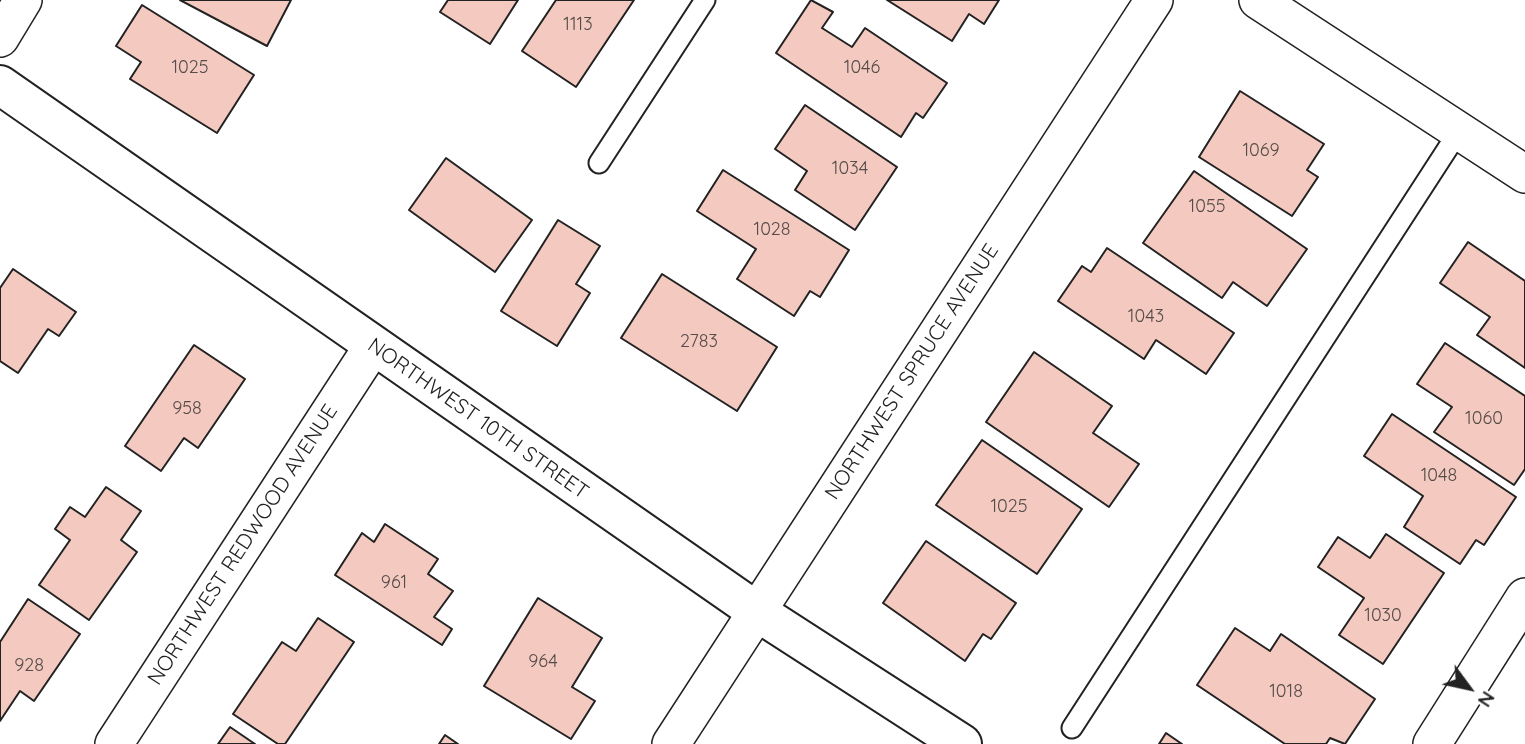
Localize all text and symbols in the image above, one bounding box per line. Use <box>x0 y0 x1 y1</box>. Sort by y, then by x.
house number: 1113 <box>563 14 593 36</box>
house number: 1025 <box>171 57 209 79</box>
house number: 1046 <box>844 57 880 79</box>
house number: 1069 <box>1242 140 1280 162</box>
house number: 1034 <box>832 158 868 180</box>
house number: 1055 <box>1189 196 1225 218</box>
house number: 1028 <box>753 219 791 241</box>
street label: NORTHWEST SPRUCE AVENUE <box>820 239 1004 505</box>
house number: 1043 <box>1128 306 1164 328</box>
house number: 2783 <box>680 331 718 353</box>
street label: NORTHWEST 10TH STREET <box>363 333 593 505</box>
house number: 958 <box>172 398 202 420</box>
street label: NORTHWEST REDWOOD AVENUE <box>143 400 343 690</box>
house number: 1060 <box>1465 408 1503 430</box>
house number: 1048 <box>1421 465 1457 487</box>
house number: 1025 <box>990 496 1028 518</box>
house number: 961 <box>381 572 407 594</box>
house number: 1030 <box>1364 605 1402 627</box>
house number: 964 <box>528 651 558 673</box>
north arrow <box>1434 653 1504 723</box>
house number: 928 <box>14 655 44 677</box>
house number: 1018 <box>1269 681 1303 703</box>
text: N <box>1473 687 1500 712</box>

